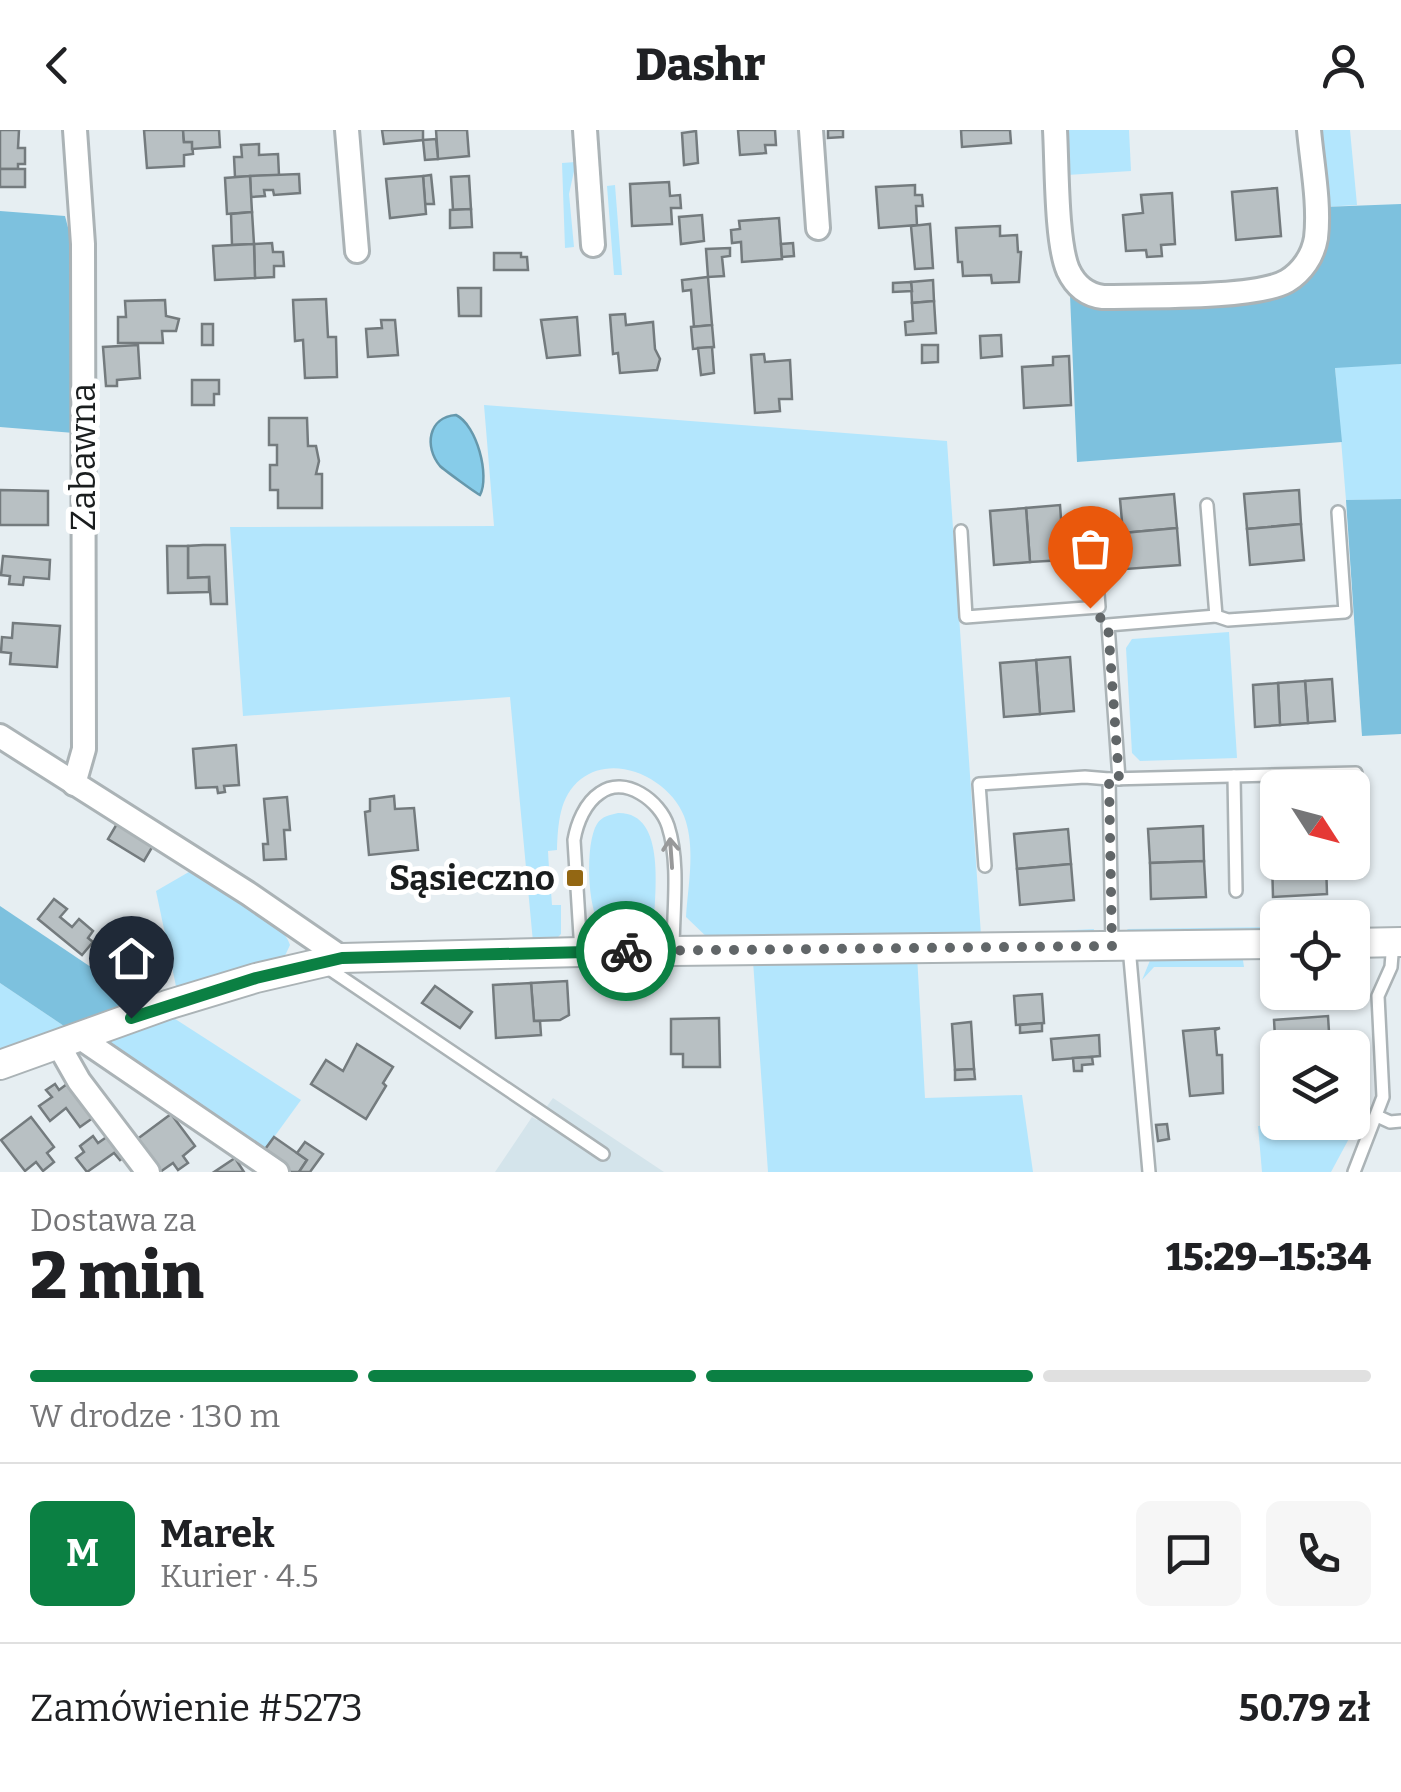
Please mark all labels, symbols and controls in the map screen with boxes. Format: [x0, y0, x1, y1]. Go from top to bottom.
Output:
icon: back [30, 38, 85, 93]
text: Dashr [636, 38, 765, 92]
icon: person [1316, 38, 1371, 93]
street label: Zabawna [62, 383, 104, 531]
pin [1048, 506, 1133, 609]
icon: bag [1063, 521, 1118, 576]
north arrow [1260, 770, 1370, 880]
map controls [1260, 770, 1370, 1140]
one-way arrow [661, 838, 680, 870]
place label: Sąsieczno [389, 857, 555, 899]
marker: Sąsieczno [564, 867, 586, 889]
button: locate [1260, 900, 1370, 1010]
courier [576, 901, 676, 1001]
pin [89, 916, 174, 1019]
icon: bike [599, 924, 654, 979]
icon: home [104, 931, 159, 986]
button: layers [1260, 1030, 1370, 1140]
text: Dostawa za [30, 1201, 196, 1239]
text: 15:29–15:34 [1166, 1234, 1371, 1280]
text: 2 min [30, 1237, 204, 1315]
text: W drodze · 130 m [30, 1397, 280, 1435]
button: chat [1136, 1501, 1241, 1606]
button: phone [1266, 1501, 1371, 1606]
text: Marek [160, 1511, 275, 1557]
text: M [66, 1530, 99, 1576]
text: Kurier · 4.5 [160, 1557, 319, 1595]
text: Zamówienie #5273 [30, 1685, 363, 1731]
text: 50.79 zł [1239, 1685, 1371, 1731]

